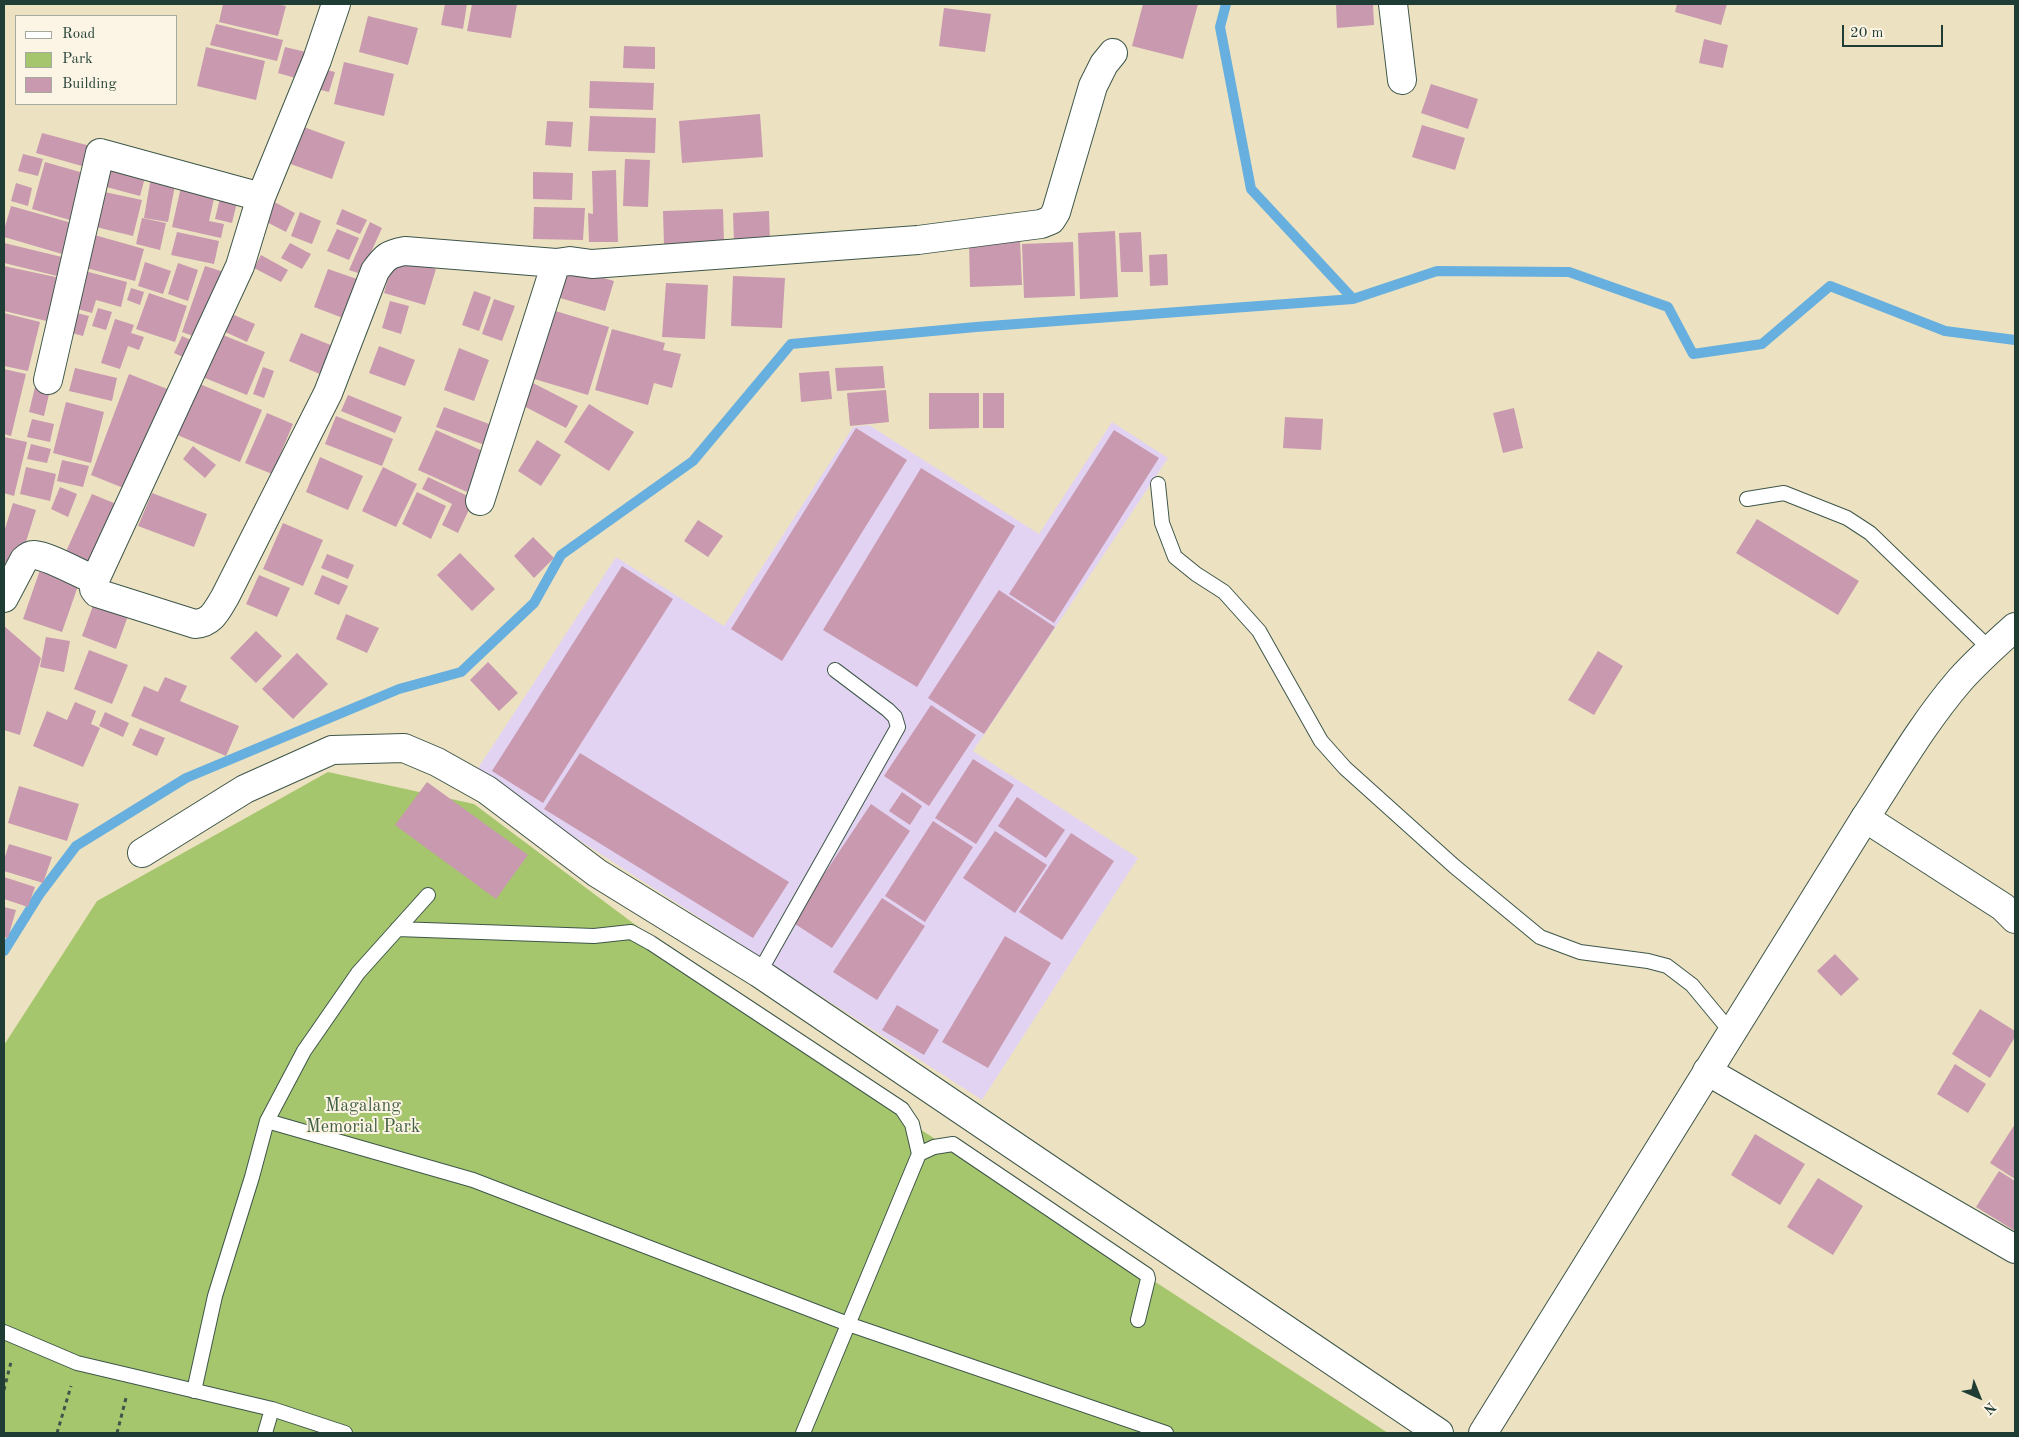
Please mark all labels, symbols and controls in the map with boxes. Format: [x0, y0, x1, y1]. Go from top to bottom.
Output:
legend [15, 15, 178, 105]
scale bar [1844, 15, 1945, 47]
text: 20 m [1850, 26, 1884, 41]
text: Road [62, 27, 95, 42]
text: Park [62, 52, 93, 67]
text: Building [62, 77, 117, 92]
park label: Magalang Memorial Park [306, 1095, 420, 1138]
north arrow [1954, 1372, 2004, 1422]
text: N [1981, 1399, 1998, 1417]

